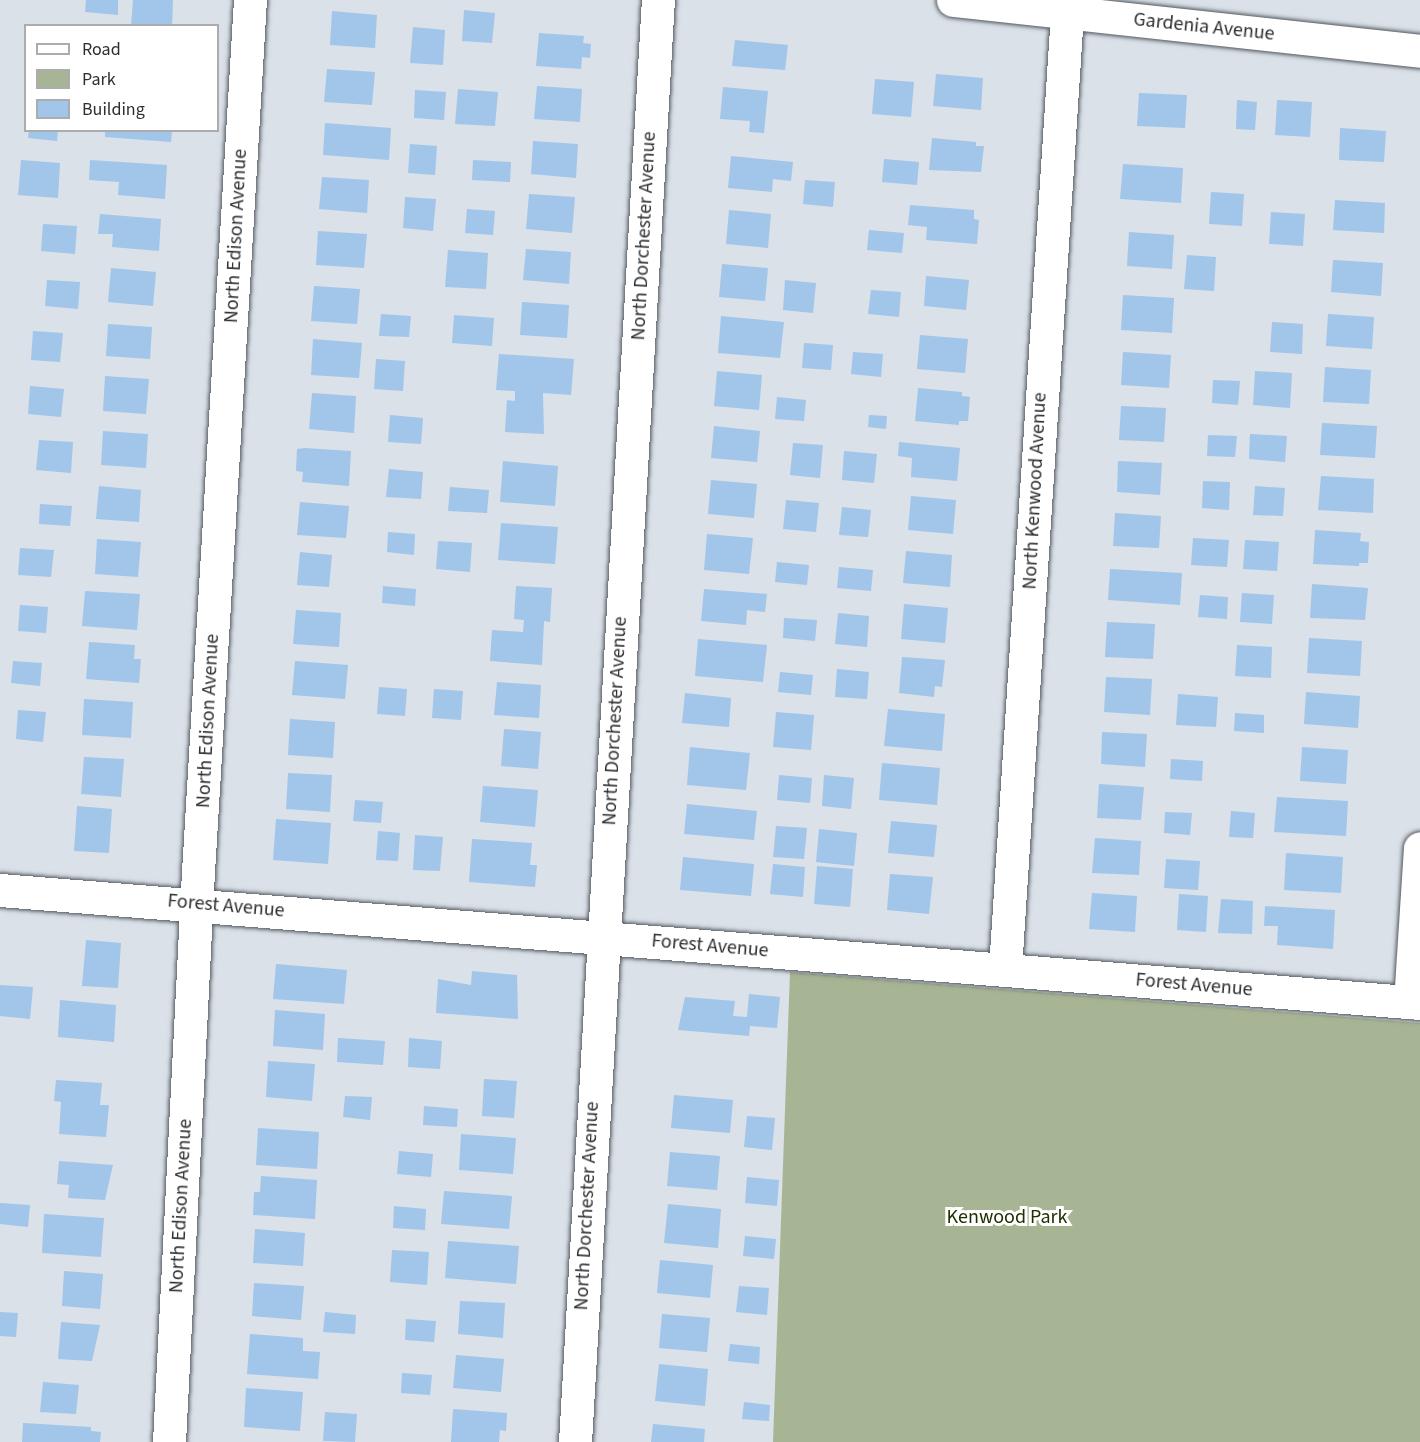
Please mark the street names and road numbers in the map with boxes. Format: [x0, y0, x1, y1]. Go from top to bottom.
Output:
street label: Gardenia Avenue [1132, 8, 1276, 46]
street label: North Dorchester Avenue [627, 131, 661, 341]
street label: North Edison Avenue [219, 148, 253, 324]
street label: North Kenwood Avenue [1018, 392, 1052, 590]
street label: North Dorchester Avenue [598, 616, 632, 826]
street label: North Edison Avenue [191, 633, 225, 809]
street label: Forest Avenue [166, 889, 286, 923]
street label: Forest Avenue [650, 929, 770, 963]
street label: Forest Avenue [1134, 968, 1254, 1002]
street label: North Dorchester Avenue [570, 1101, 604, 1311]
street label: North Edison Avenue [164, 1118, 198, 1294]

